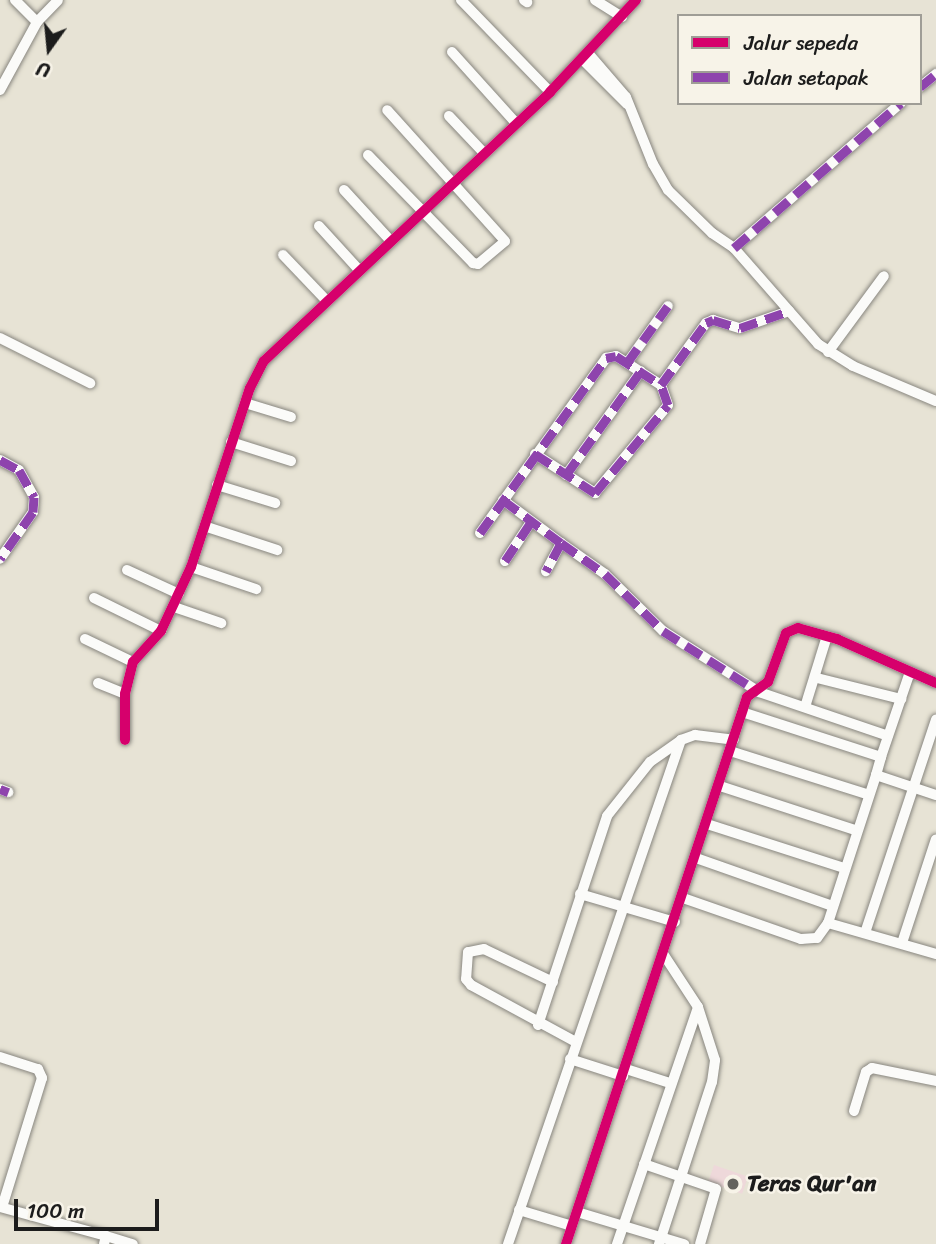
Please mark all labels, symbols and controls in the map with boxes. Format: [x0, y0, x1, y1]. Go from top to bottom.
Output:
north arrow [14, 14, 84, 84]
legend [677, 14, 922, 105]
text: Jalur sepeda [744, 24, 858, 62]
text: U [33, 52, 54, 87]
text: Jalan setapak [744, 59, 869, 97]
place label: Teras Qur'an [747, 1170, 876, 1198]
marker: Teras Qur'an [725, 1176, 741, 1192]
scale bar [18, 1184, 163, 1228]
text: 100 m [27, 1192, 84, 1230]

